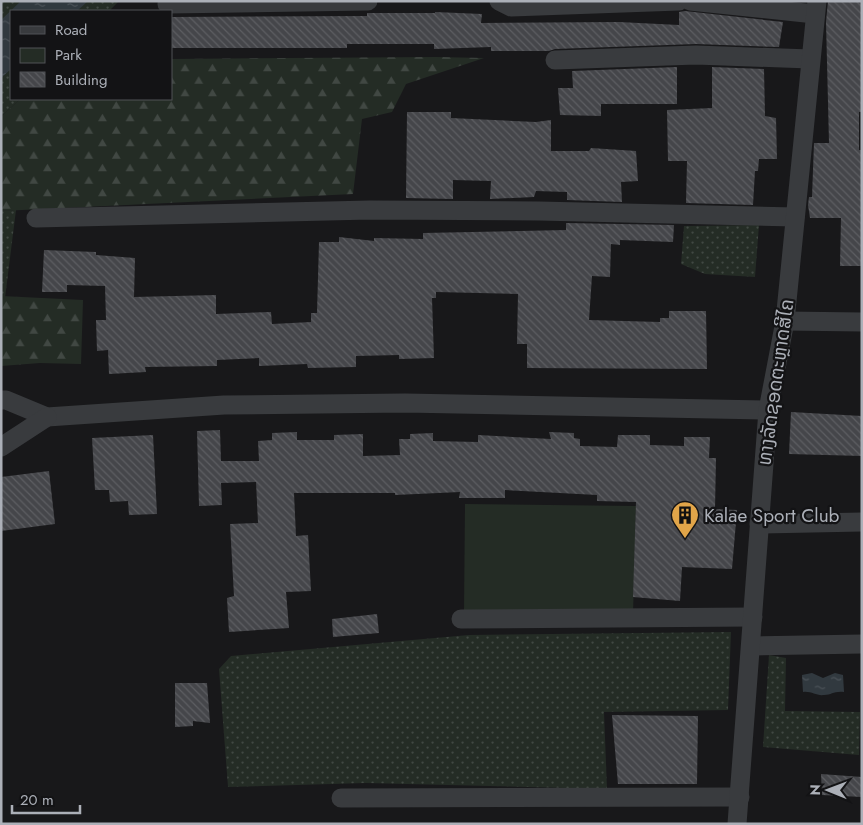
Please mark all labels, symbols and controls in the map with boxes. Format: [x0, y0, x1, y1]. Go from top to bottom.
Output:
legend [10, 10, 172, 100]
text: Road [55, 19, 87, 41]
text: Park [55, 44, 82, 66]
text: Building [55, 69, 107, 91]
street label: ທາງລັດຊອດຕະຫຼາດສີໄຄ [750, 297, 801, 467]
building icon: Kalae Sport Club [670, 500, 700, 539]
place label: Kalae Sport Club [704, 502, 840, 529]
north arrow [803, 765, 853, 815]
scale bar [12, 782, 80, 814]
text: N [805, 784, 825, 796]
text: 20 m [20, 789, 54, 811]

